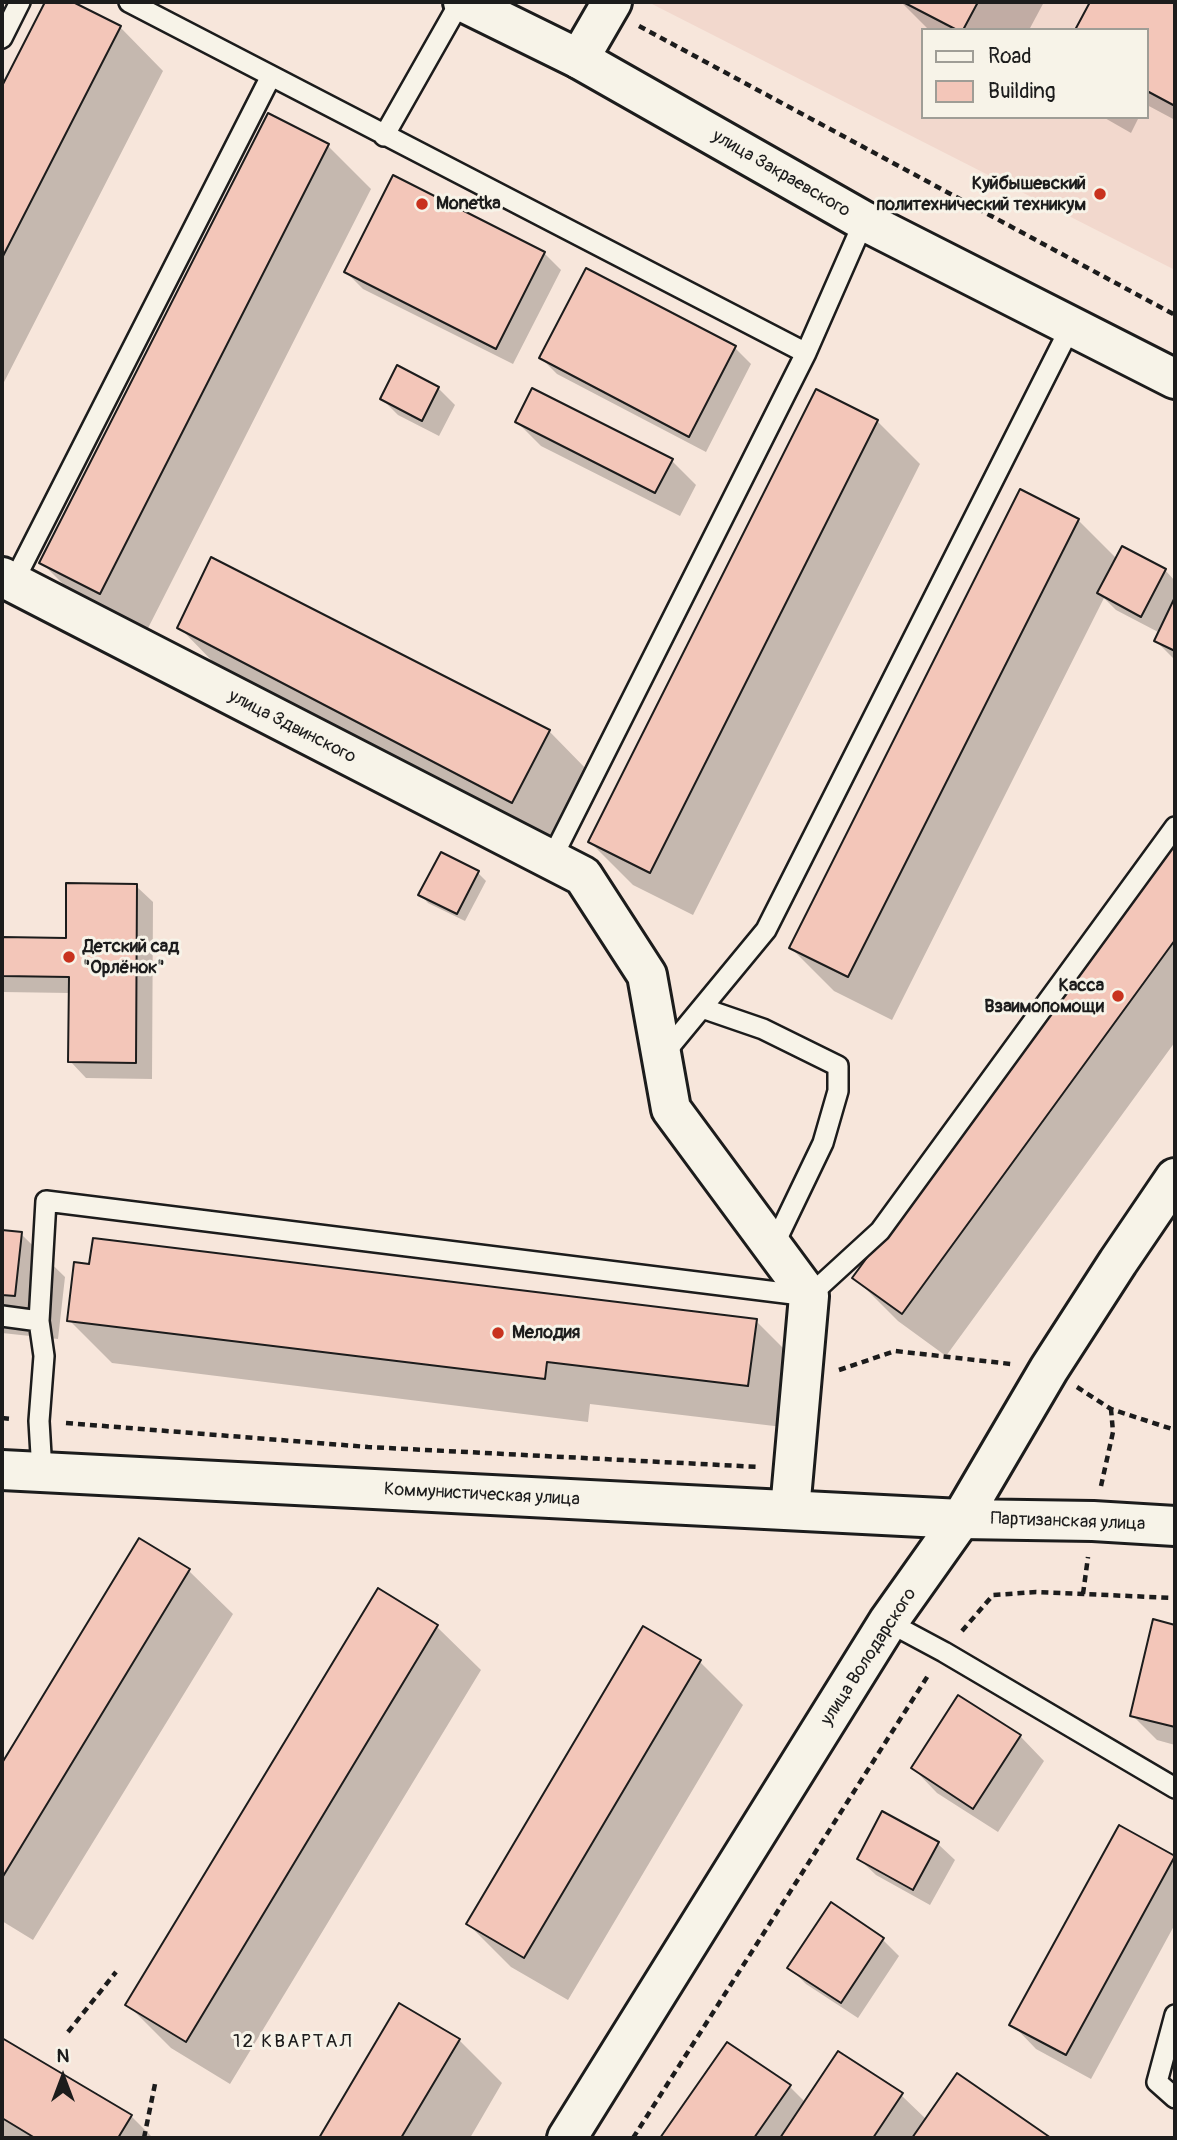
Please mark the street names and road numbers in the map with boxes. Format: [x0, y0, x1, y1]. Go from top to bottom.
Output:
street label: улица Закраевского [708, 126, 854, 222]
street label: улица Здвинского [225, 686, 359, 768]
street label: Коммунистическая улица [383, 1479, 581, 1511]
street label: Партизанская улица [990, 1509, 1146, 1535]
street label: улица Володарского [817, 1584, 921, 1730]

